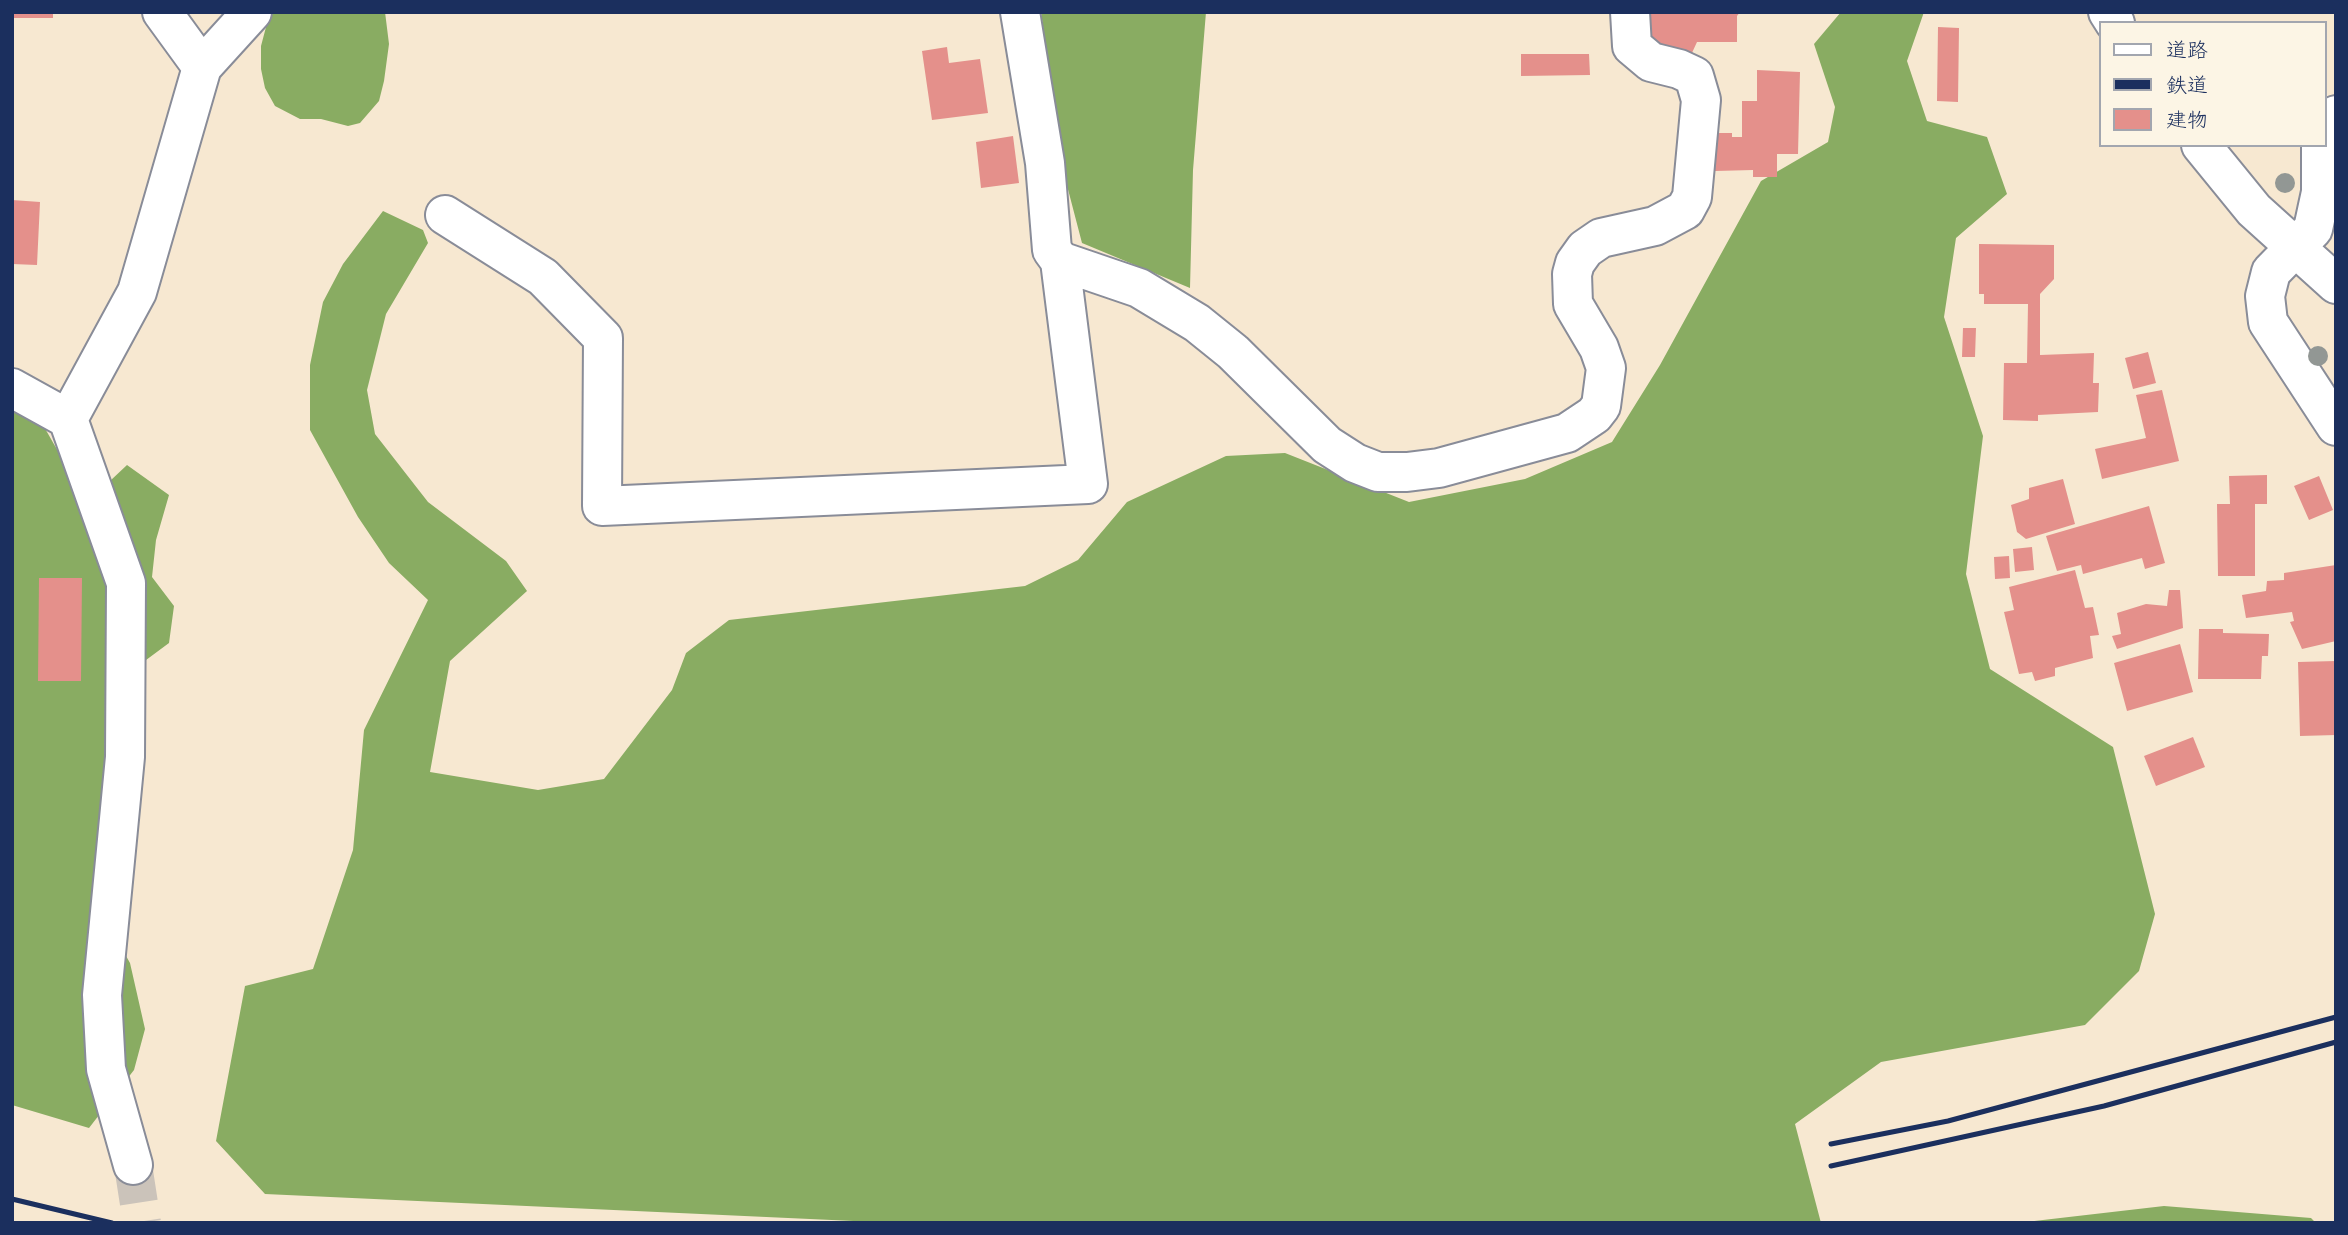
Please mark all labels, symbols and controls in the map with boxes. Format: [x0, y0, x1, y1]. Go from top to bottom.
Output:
legend [2100, 21, 2327, 147]
text: 道路 [2166, 31, 2208, 69]
text: 鉄道 [2166, 66, 2208, 104]
text: 建物 [2166, 101, 2208, 139]

